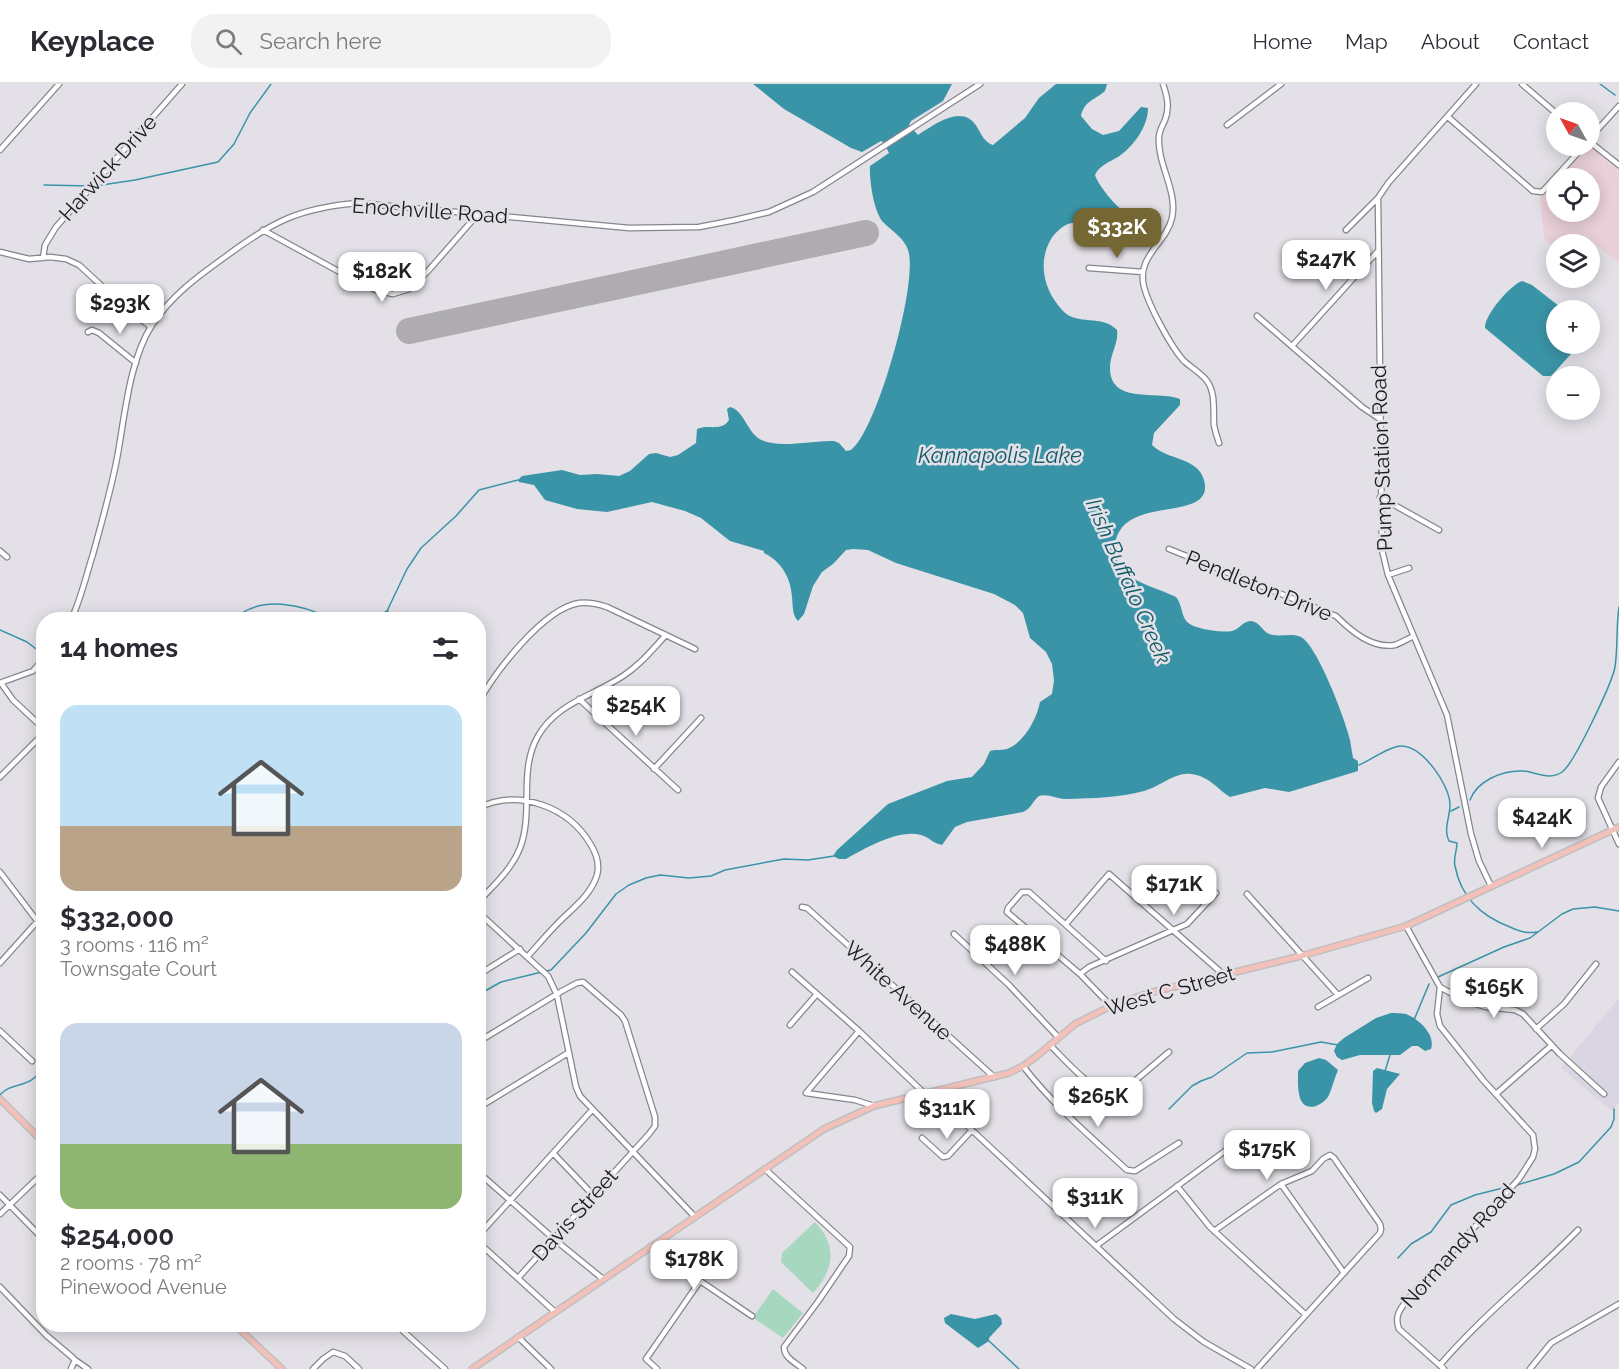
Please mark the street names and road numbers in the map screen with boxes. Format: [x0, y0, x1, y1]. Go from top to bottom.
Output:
street label: Harwick Drive [54, 110, 162, 226]
street label: Enochville Road [351, 193, 509, 228]
street label: Pump Station Road [1366, 365, 1397, 551]
street label: Pendleton Drive [1182, 545, 1336, 626]
street label: White Avenue [839, 936, 957, 1046]
street label: West C Street [1102, 960, 1237, 1021]
street label: Davis Street [527, 1163, 623, 1266]
street label: Normandy Road [1395, 1178, 1520, 1313]

